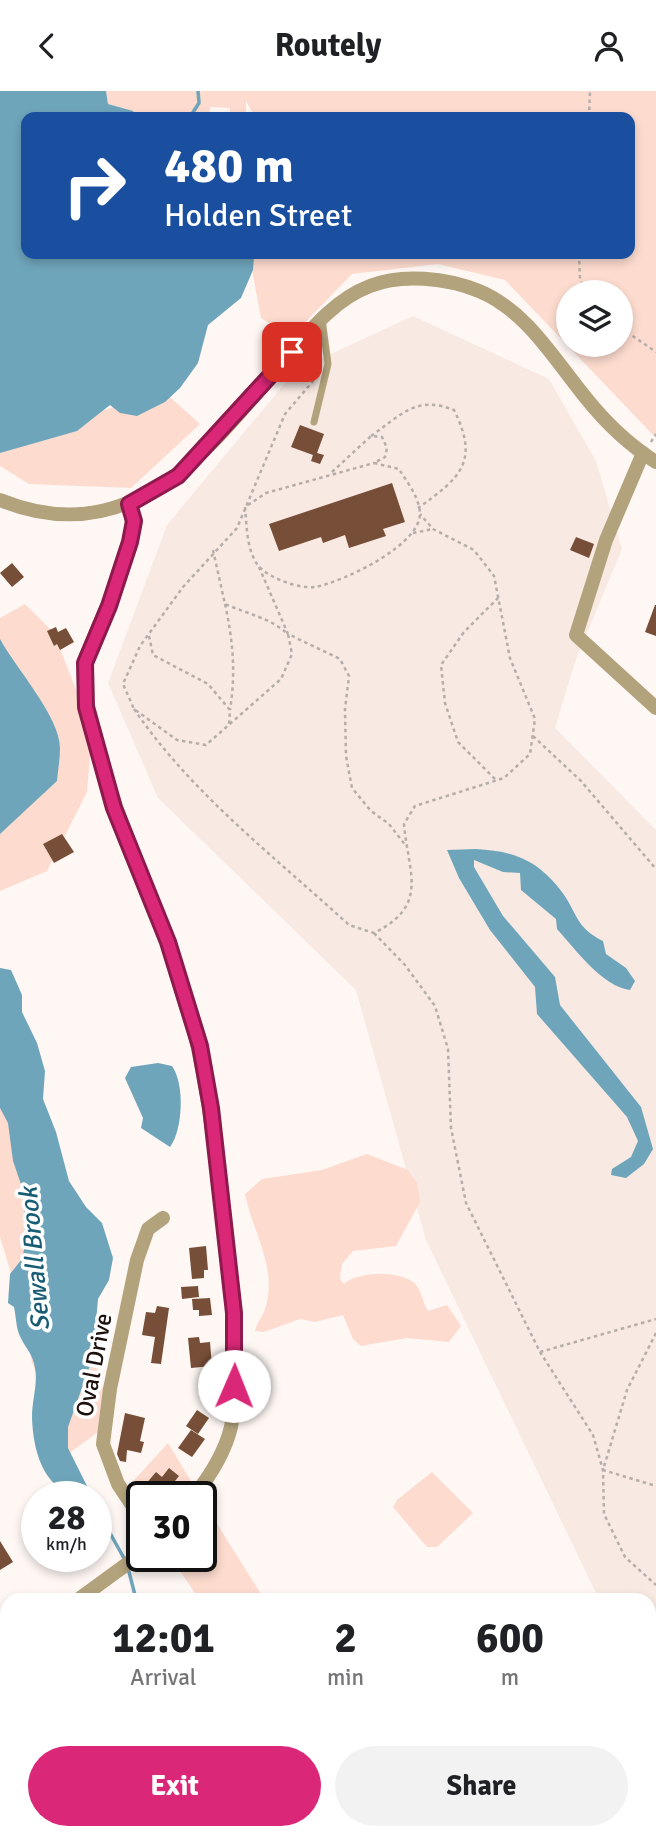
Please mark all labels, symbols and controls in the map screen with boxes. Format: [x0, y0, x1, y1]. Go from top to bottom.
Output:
text: Routely [275, 26, 381, 65]
icon: back [28, 27, 66, 65]
icon: person [590, 27, 628, 65]
text: 480 m [164, 136, 294, 196]
icon: right [49, 140, 140, 231]
text: Holden Street [164, 196, 352, 235]
map controls [556, 280, 633, 357]
button: layers [556, 280, 633, 357]
pin [262, 322, 322, 382]
icon: arrive [273, 333, 311, 371]
water label: Sewall Brook [13, 1184, 57, 1332]
street label: Oval Drive [69, 1311, 119, 1419]
position arrow [197, 1349, 271, 1423]
speed limit sign: 30 [126, 1481, 217, 1572]
text: 28 [48, 1496, 85, 1539]
text: km/h [46, 1533, 87, 1555]
text: 12:01 [112, 1613, 215, 1664]
text: 2 [334, 1613, 357, 1664]
text: 600 [476, 1613, 544, 1664]
text: Arrival [130, 1663, 197, 1692]
text: min [327, 1663, 364, 1692]
text: m [501, 1663, 519, 1692]
button: Exit [28, 1746, 321, 1826]
button: Share [335, 1746, 628, 1826]

